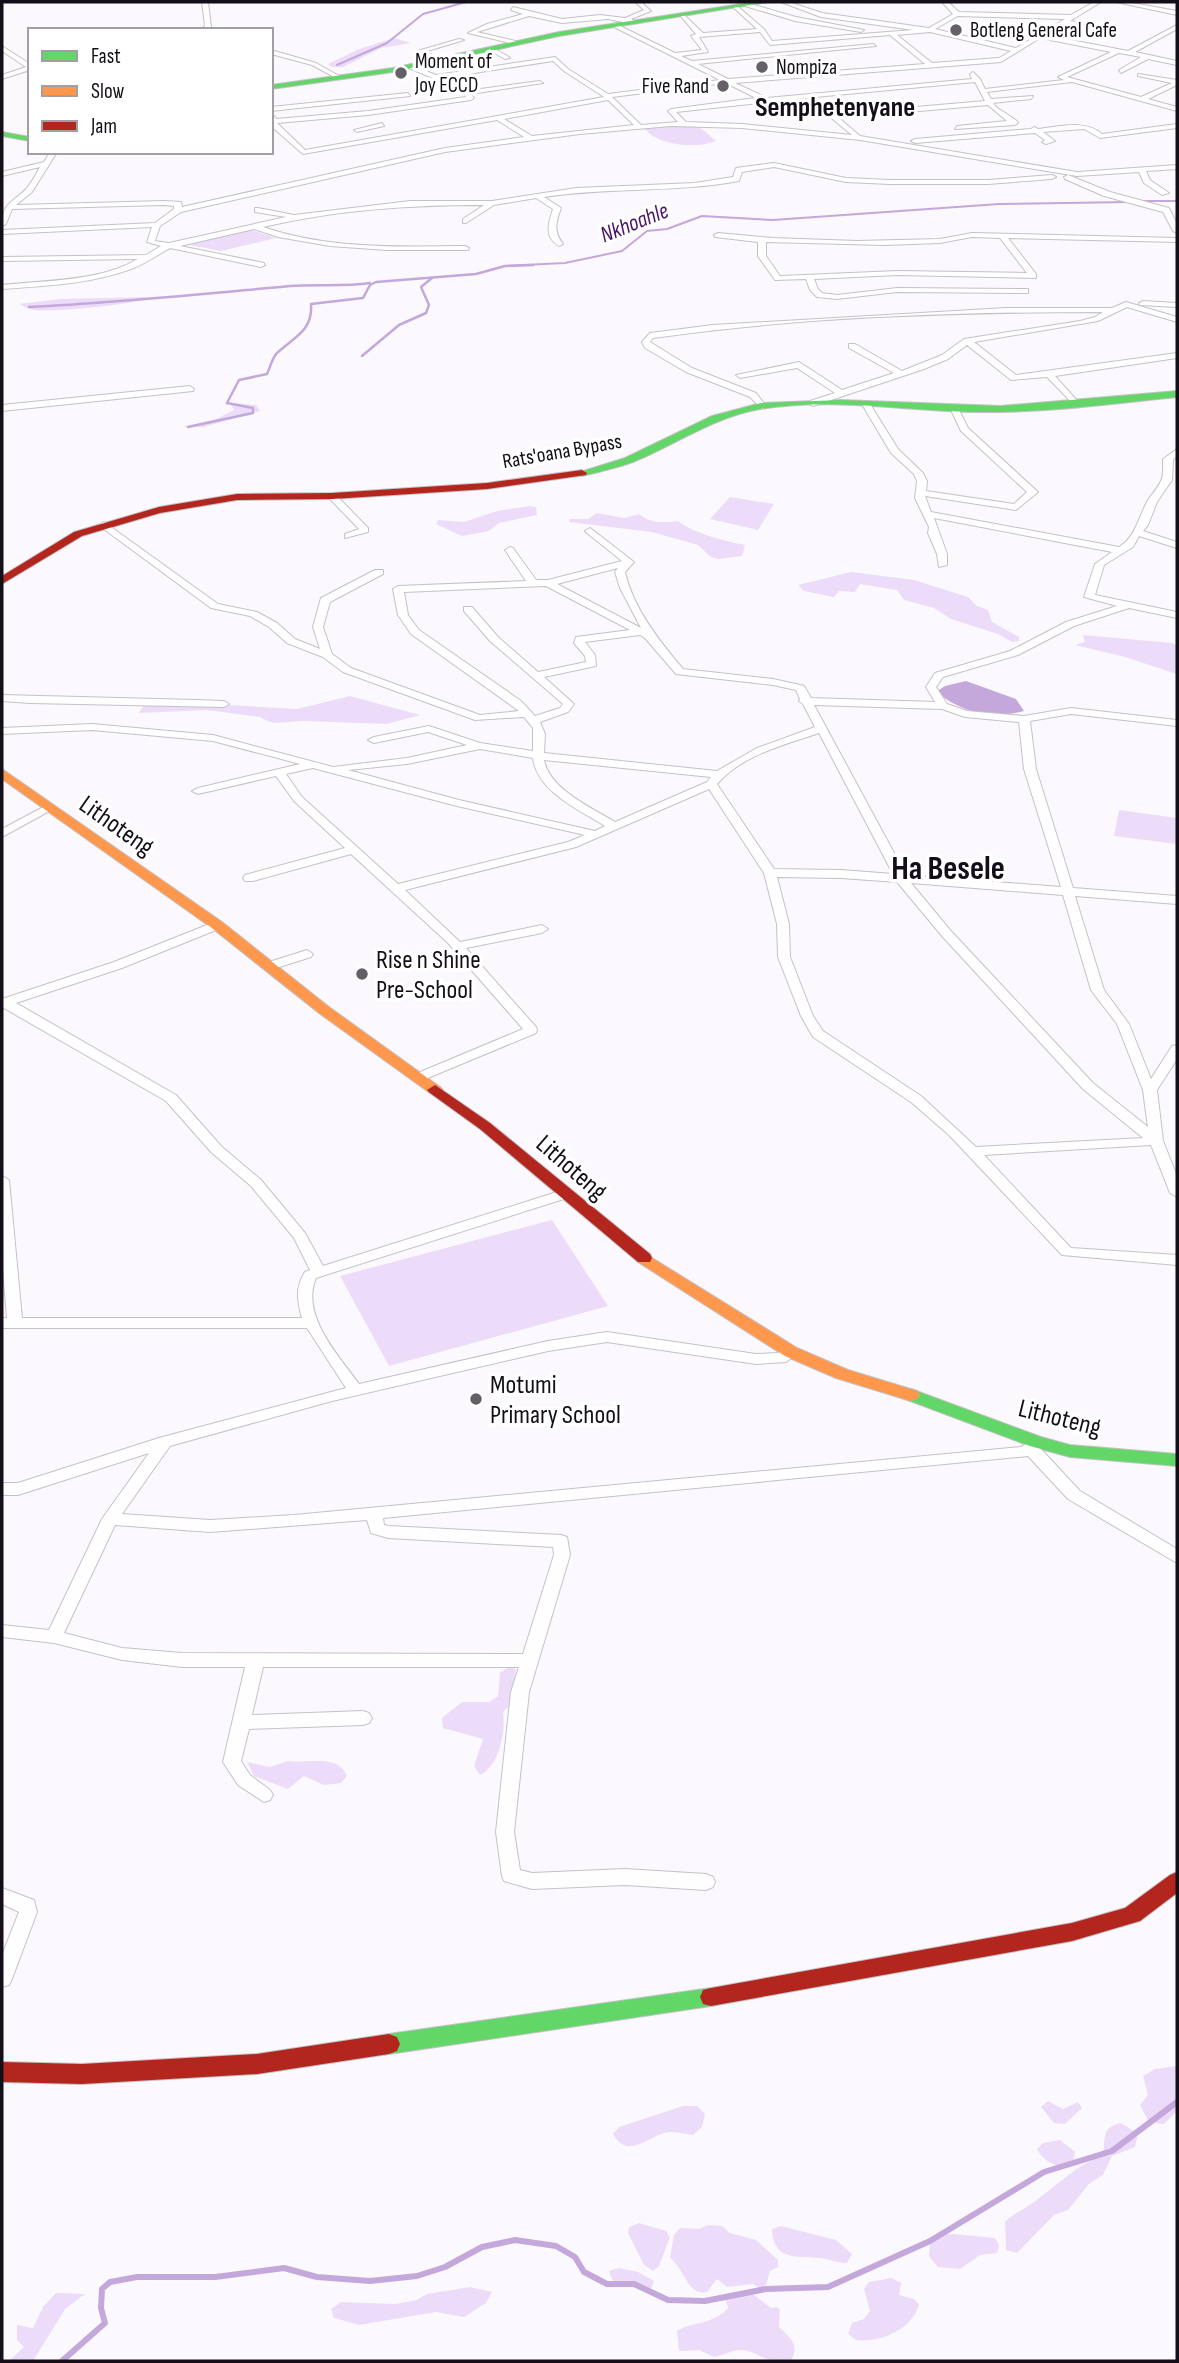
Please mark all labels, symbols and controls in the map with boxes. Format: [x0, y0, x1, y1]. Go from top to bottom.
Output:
place label: Botleng General Cafe [970, 18, 1117, 43]
marker: Botleng General Cafe [948, 22, 964, 38]
legend [28, 28, 273, 154]
text: Fast [91, 44, 121, 69]
place label: Moment of Joy ECCD [414, 49, 493, 98]
place label: Nompiza [776, 55, 837, 80]
marker: Nompiza [754, 59, 770, 75]
marker: Moment of Joy ECCD [393, 65, 409, 81]
place label: Five Rand [642, 74, 709, 99]
marker: Five Rand [715, 78, 731, 94]
text: Slow [91, 79, 125, 104]
district label: Semphetenyane [755, 91, 915, 124]
text: Jam [90, 114, 117, 139]
water label: Nkhoahle [596, 197, 673, 249]
street label: Rats'oana Bypass [500, 429, 624, 474]
street label: Lithoteng [73, 789, 159, 863]
district label: Ha Besele [891, 849, 1005, 889]
place label: Rise n Shine Pre-School [376, 945, 481, 1006]
marker: Rise n Shine Pre-School [354, 966, 370, 982]
street label: Lithoteng [529, 1129, 613, 1207]
place label: Motumi Primary School [490, 1370, 621, 1431]
marker: Motumi Primary School [468, 1391, 484, 1407]
street label: Lithoteng [1015, 1393, 1104, 1444]

